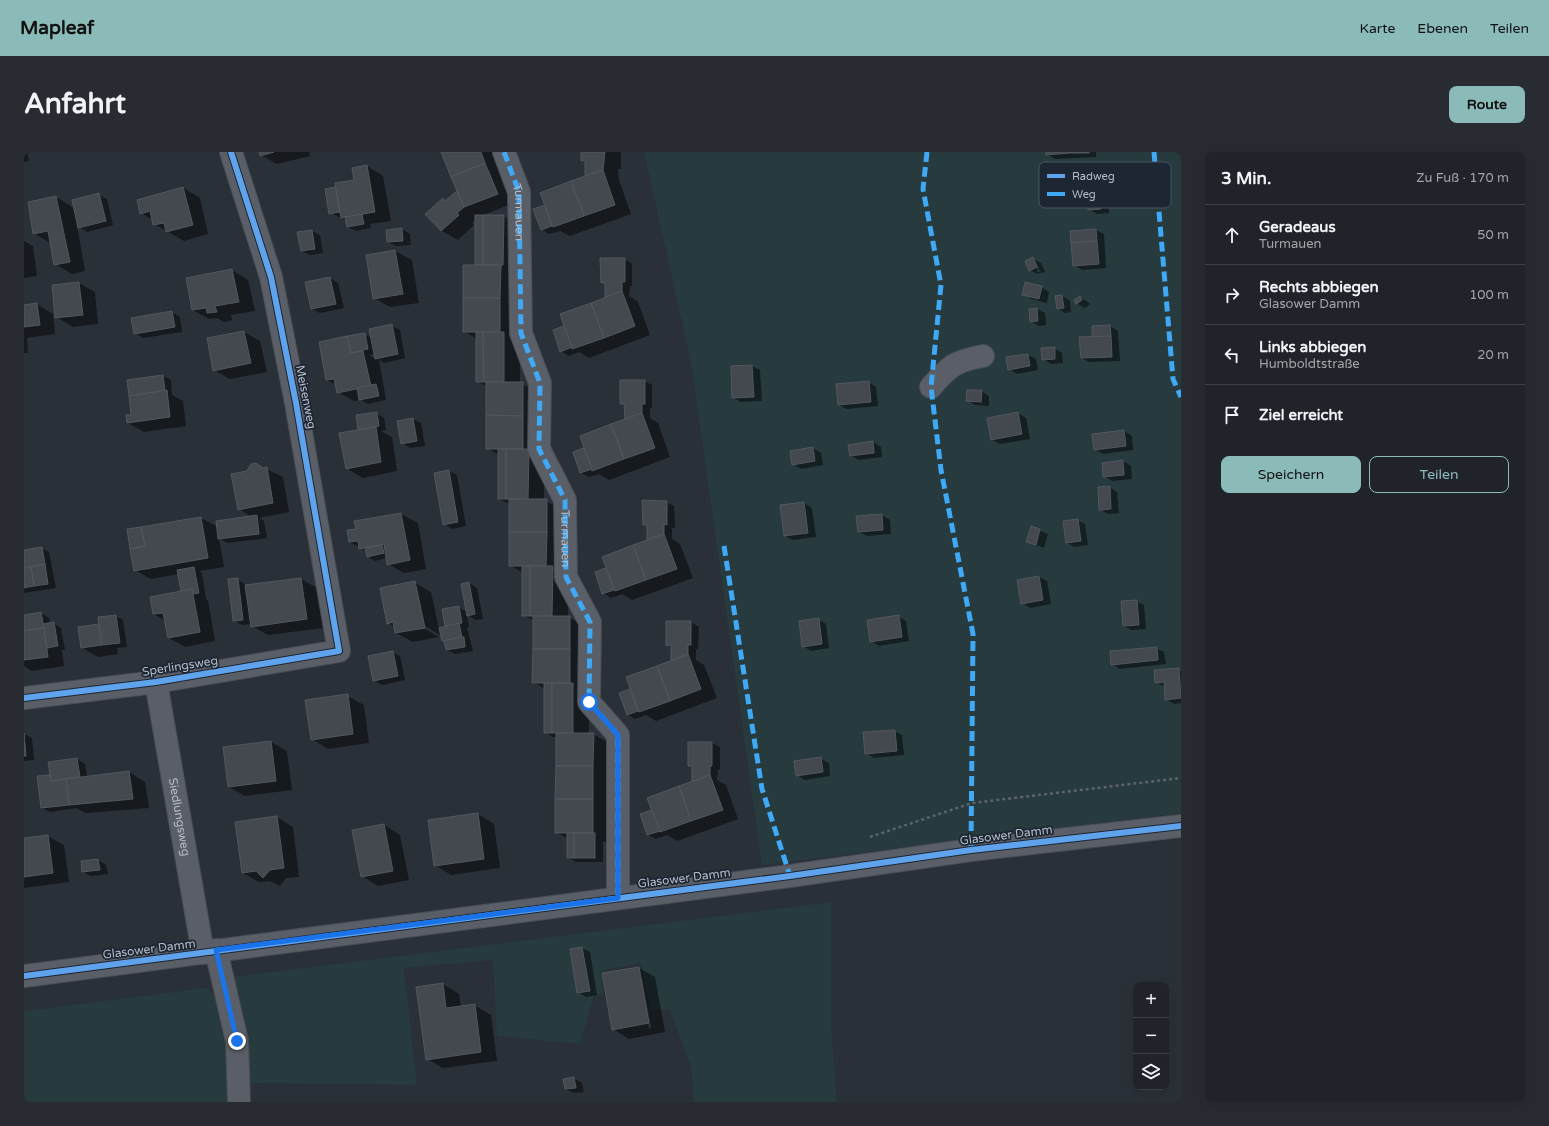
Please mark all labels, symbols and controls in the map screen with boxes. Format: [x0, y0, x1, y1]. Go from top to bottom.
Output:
text: Mapleaf [20, 17, 94, 39]
text: Karte [1360, 20, 1395, 37]
text: Ebenen [1417, 20, 1468, 37]
text: Teilen [1490, 20, 1529, 37]
button: Route [1449, 86, 1525, 123]
text: Anfahrt [24, 87, 126, 121]
legend [1039, 162, 1171, 208]
text: 3 Min. [1221, 168, 1271, 189]
text: Radweg [1072, 170, 1115, 183]
text: Zu Fuß · 170 m [1416, 170, 1509, 186]
street label: Turmauen [509, 182, 527, 241]
text: Weg [1072, 188, 1096, 201]
text: Geradeaus [1259, 218, 1336, 236]
icon: ahead [1221, 224, 1243, 246]
text: 50 m [1477, 227, 1509, 243]
text: Turmauen [1259, 236, 1321, 252]
text: Rechts abbiegen [1259, 278, 1379, 296]
icon: right [1221, 284, 1243, 306]
text: 100 m [1469, 287, 1509, 303]
text: Glasower Damm [1259, 296, 1360, 312]
text: Links abbiegen [1259, 338, 1366, 356]
icon: left [1221, 344, 1243, 366]
text: 20 m [1477, 347, 1509, 363]
text: Humboldtstraße [1259, 356, 1360, 372]
street label: Meisenweg [293, 364, 319, 430]
icon: arrive [1221, 404, 1243, 426]
text: Ziel erreicht [1259, 406, 1343, 424]
button: Speichern [1221, 456, 1361, 493]
button: Teilen [1369, 456, 1509, 493]
street label: Turmauen [558, 510, 573, 567]
street label: Sperlingsweg [141, 653, 219, 679]
route start [580, 693, 598, 711]
street label: Siedlungsweg [166, 777, 193, 857]
street label: Glasower Damm [959, 822, 1053, 848]
street label: Glasower Damm [637, 865, 731, 891]
street label: Glasower Damm [102, 936, 196, 962]
map controls [1133, 982, 1169, 1090]
button: + [1133, 982, 1169, 1018]
button: − [1133, 1018, 1169, 1054]
route end [228, 1032, 246, 1050]
button: layers [1133, 1054, 1169, 1090]

